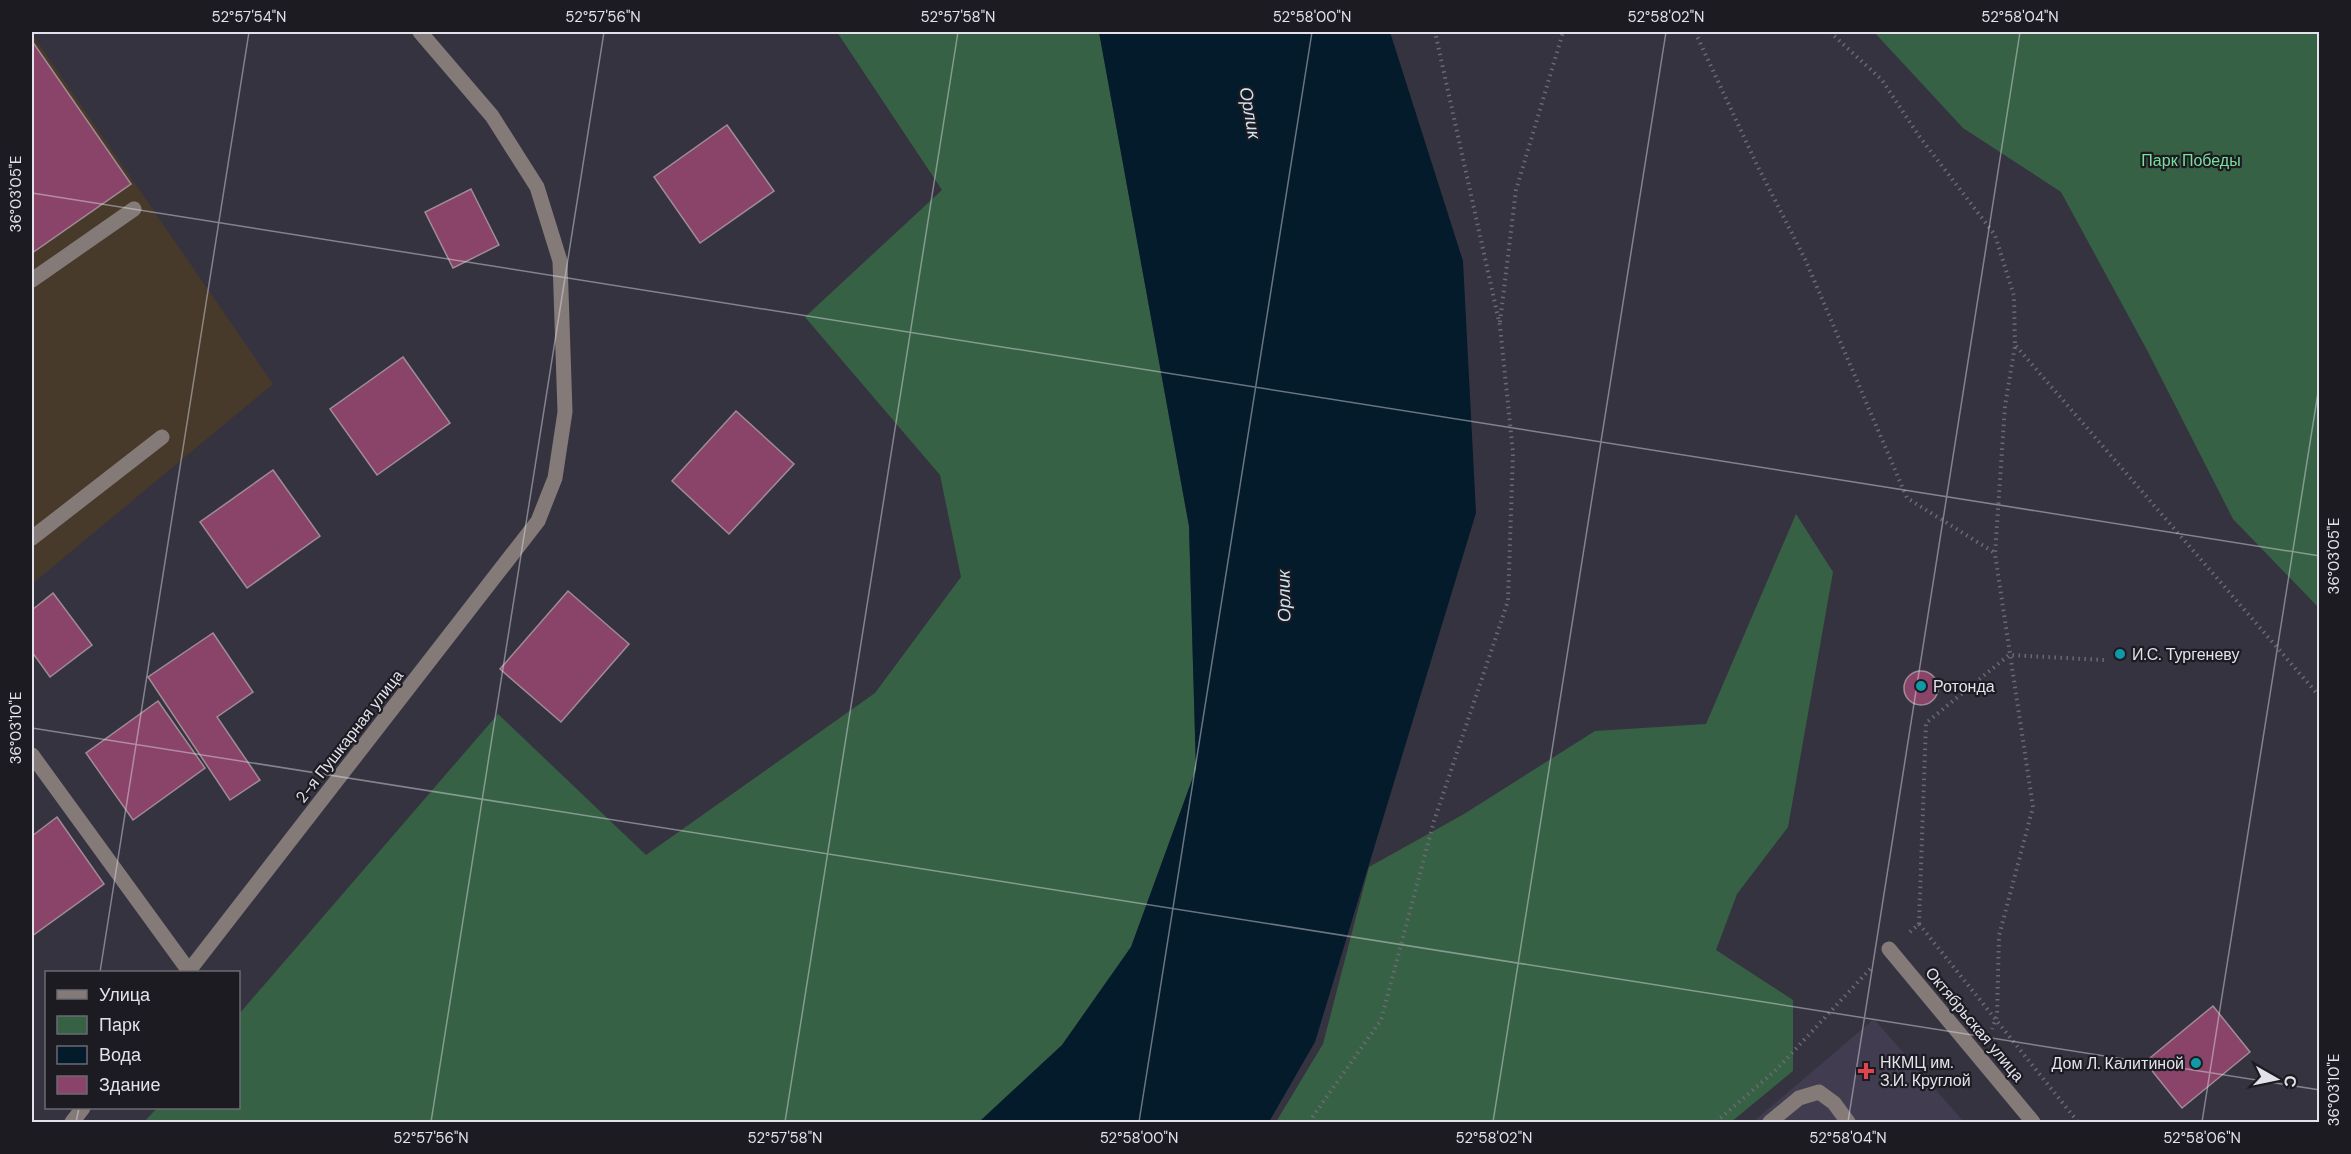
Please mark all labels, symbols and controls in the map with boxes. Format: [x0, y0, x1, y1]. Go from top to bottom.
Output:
text: 52°57'54"N [212, 7, 286, 27]
text: 52°57'56"N [565, 7, 641, 27]
text: 52°57'58"N [921, 7, 995, 27]
text: 52°58'00"N [1273, 7, 1351, 27]
text: 52°58'02"N [1628, 7, 1704, 27]
text: 52°58'04"N [1981, 7, 2059, 27]
water label: Орлик [1234, 85, 1267, 142]
park label: Парк Победы [2141, 150, 2241, 171]
text: 36°03'05"E [6, 156, 26, 232]
text: 36°03'05"E [2324, 518, 2344, 594]
water label: Орлик [1272, 568, 1296, 622]
place label: И.С. Тургеневу [2132, 644, 2240, 665]
marker: И.С. Тургеневу [2113, 647, 2127, 661]
street label: 2-я Пушкарная улица [291, 666, 408, 807]
place label: Ротонда [1933, 676, 1995, 697]
marker: Ротонда [1914, 679, 1928, 693]
text: 36°03'10"E [6, 692, 26, 764]
street label: Октябрьская улица [1921, 963, 2029, 1086]
legend [45, 971, 240, 1109]
text: Улица [99, 983, 151, 1007]
text: Парк [99, 1013, 140, 1037]
text: Вода [99, 1043, 142, 1067]
north arrow [2246, 1049, 2306, 1109]
place label: НКМЦ им. З.И. Круглой [1880, 1052, 1971, 1091]
place label: Дом Л. Калитиной [2051, 1053, 2184, 1074]
text: 36°03'10"E [2324, 1054, 2344, 1126]
marker: Дом Л. Калитиной [2189, 1056, 2203, 1070]
marker: НКМЦ им. З.И. Круглой [1857, 1062, 1875, 1080]
text: Здание [99, 1073, 160, 1097]
text: С [2279, 1074, 2302, 1089]
text: 52°57'56"N [393, 1128, 469, 1148]
text: 52°57'58"N [748, 1128, 822, 1148]
text: 52°58'00"N [1100, 1128, 1178, 1148]
text: 52°58'02"N [1456, 1128, 1532, 1148]
text: 52°58'04"N [1809, 1128, 1887, 1148]
text: 52°58'06"N [2163, 1128, 2241, 1148]

